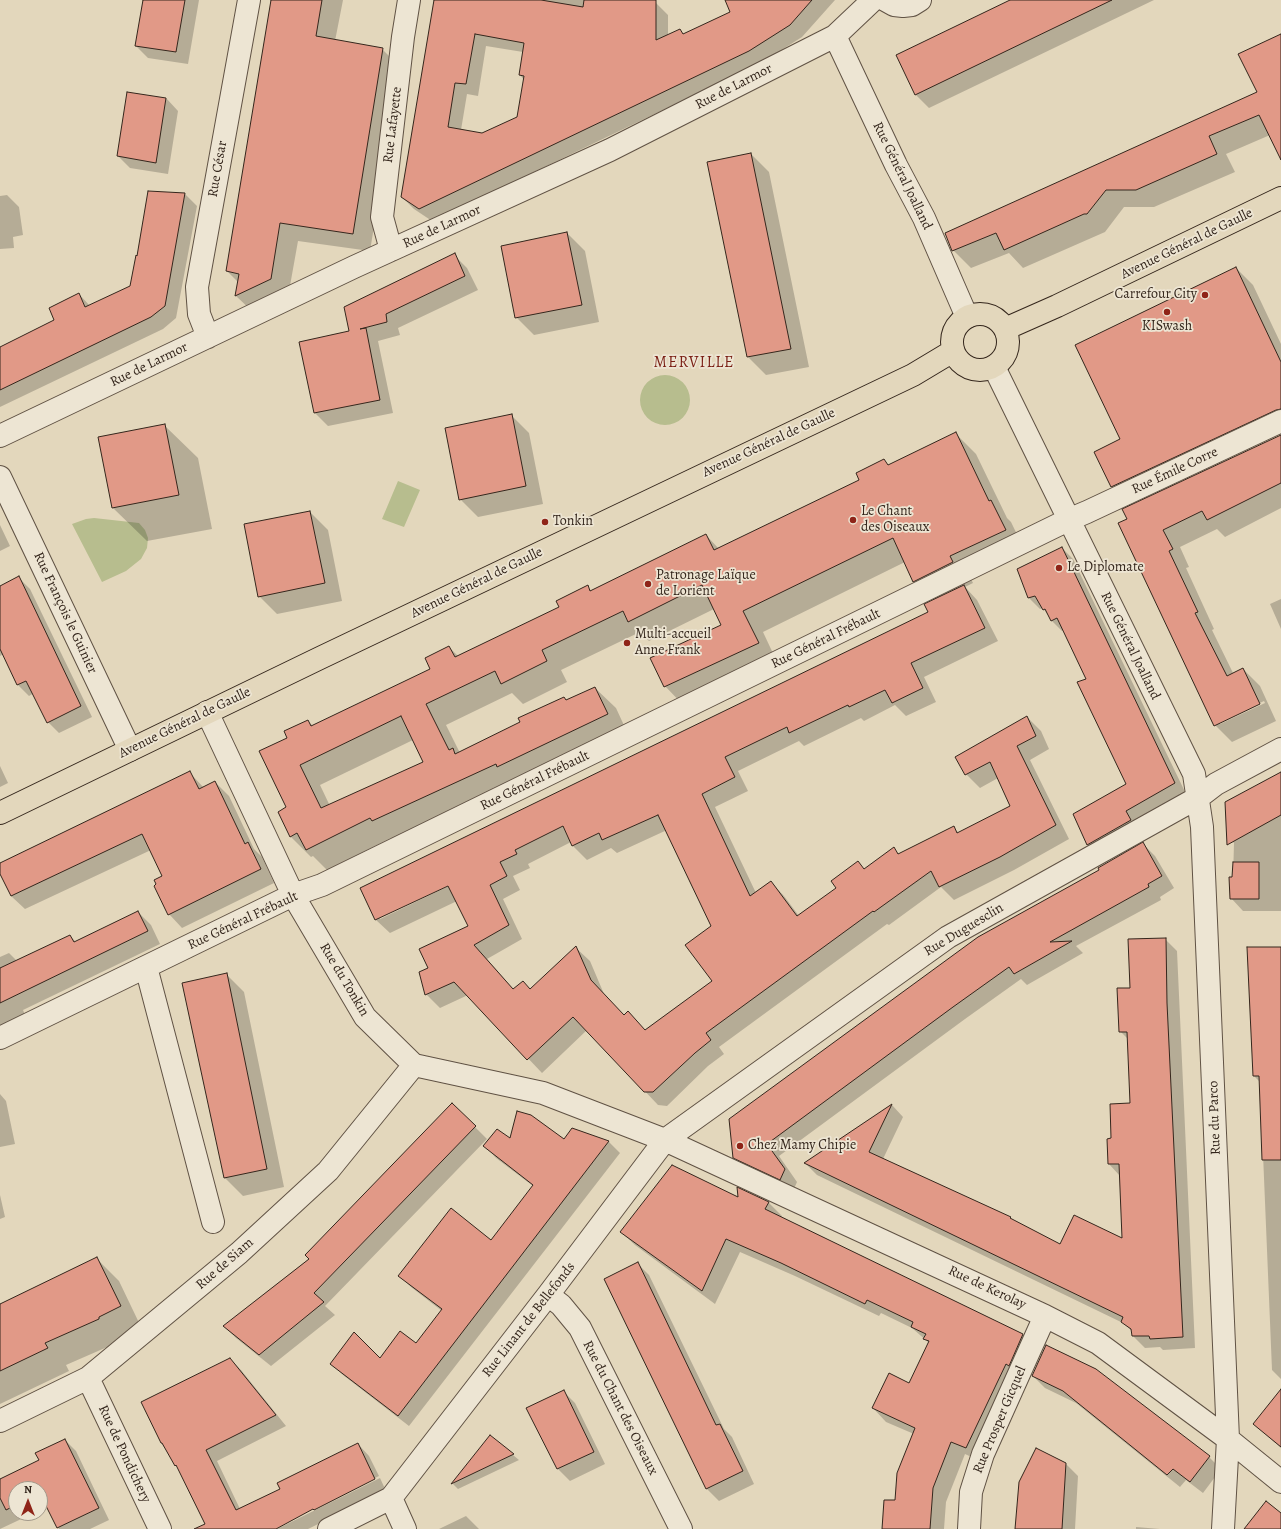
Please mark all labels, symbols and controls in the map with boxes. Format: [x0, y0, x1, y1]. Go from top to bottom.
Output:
street label: Rue de Larmor [693, 60, 775, 114]
street label: Rue Lafayette [380, 86, 406, 164]
street label: Rue Général Joalland [869, 119, 935, 233]
street label: Rue César [205, 139, 231, 199]
street label: Rue de Larmor [400, 202, 484, 252]
street label: Avenue Général de Gaulle [1118, 205, 1256, 283]
place label: Carrefour City [1115, 287, 1197, 303]
marker: Carrefour City [1200, 290, 1210, 300]
marker: KISwash [1162, 307, 1172, 317]
place label: KISwash [1142, 319, 1192, 335]
street label: Rue de Larmor [107, 339, 191, 391]
district label: MERVILLE [654, 353, 734, 373]
street label: Avenue Général de Gaulle [700, 405, 838, 481]
street label: Rue Émile Corre [1129, 444, 1221, 498]
place label: Le Chant des Oiseaux [861, 504, 929, 536]
place label: Tonkin [553, 514, 593, 530]
marker: Le Chant des Oiseaux [848, 515, 858, 525]
marker: Tonkin [540, 517, 550, 527]
street label: Avenue Général de Gaulle [408, 544, 546, 622]
street label: Rue François le Guinier [29, 549, 101, 677]
place label: Le Diplomate [1067, 560, 1144, 576]
marker: Le Diplomate [1054, 563, 1064, 573]
place label: Patronage Laïque de Lorient [656, 568, 756, 600]
marker: Patronage Laïque de Lorient [643, 579, 653, 589]
street label: Rue Général Joalland [1097, 589, 1163, 703]
street label: Rue Général Frébault [769, 605, 883, 673]
place label: Multi-accueil Anne Frank [635, 627, 711, 660]
marker: Multi-accueil Anne Frank [622, 638, 632, 648]
street label: Avenue Général de Gaulle [116, 684, 254, 762]
street label: Rue Général Frébault [478, 747, 592, 815]
street label: Rue Général Frébault [185, 888, 301, 954]
street label: Rue Duguesclin [921, 900, 1007, 960]
street label: Rue du Tonkin [316, 940, 372, 1020]
street label: Rue du Parco [1205, 1080, 1225, 1156]
place label: Chez Mamy Chipie [748, 1138, 856, 1154]
marker: Chez Mamy Chipie [735, 1141, 745, 1151]
street label: Rue de Siam [193, 1234, 257, 1294]
street label: Rue Linant de Bellefonds [479, 1259, 579, 1381]
street label: Rue de Kerolay [945, 1263, 1029, 1313]
street label: Rue du Chant des Oiseaux [579, 1338, 661, 1478]
street label: Rue Prosper Gicquel [970, 1364, 1030, 1476]
street label: Rue de Pondichery [94, 1402, 154, 1506]
north arrow [8, 1481, 48, 1521]
text: N [24, 1482, 32, 1497]

